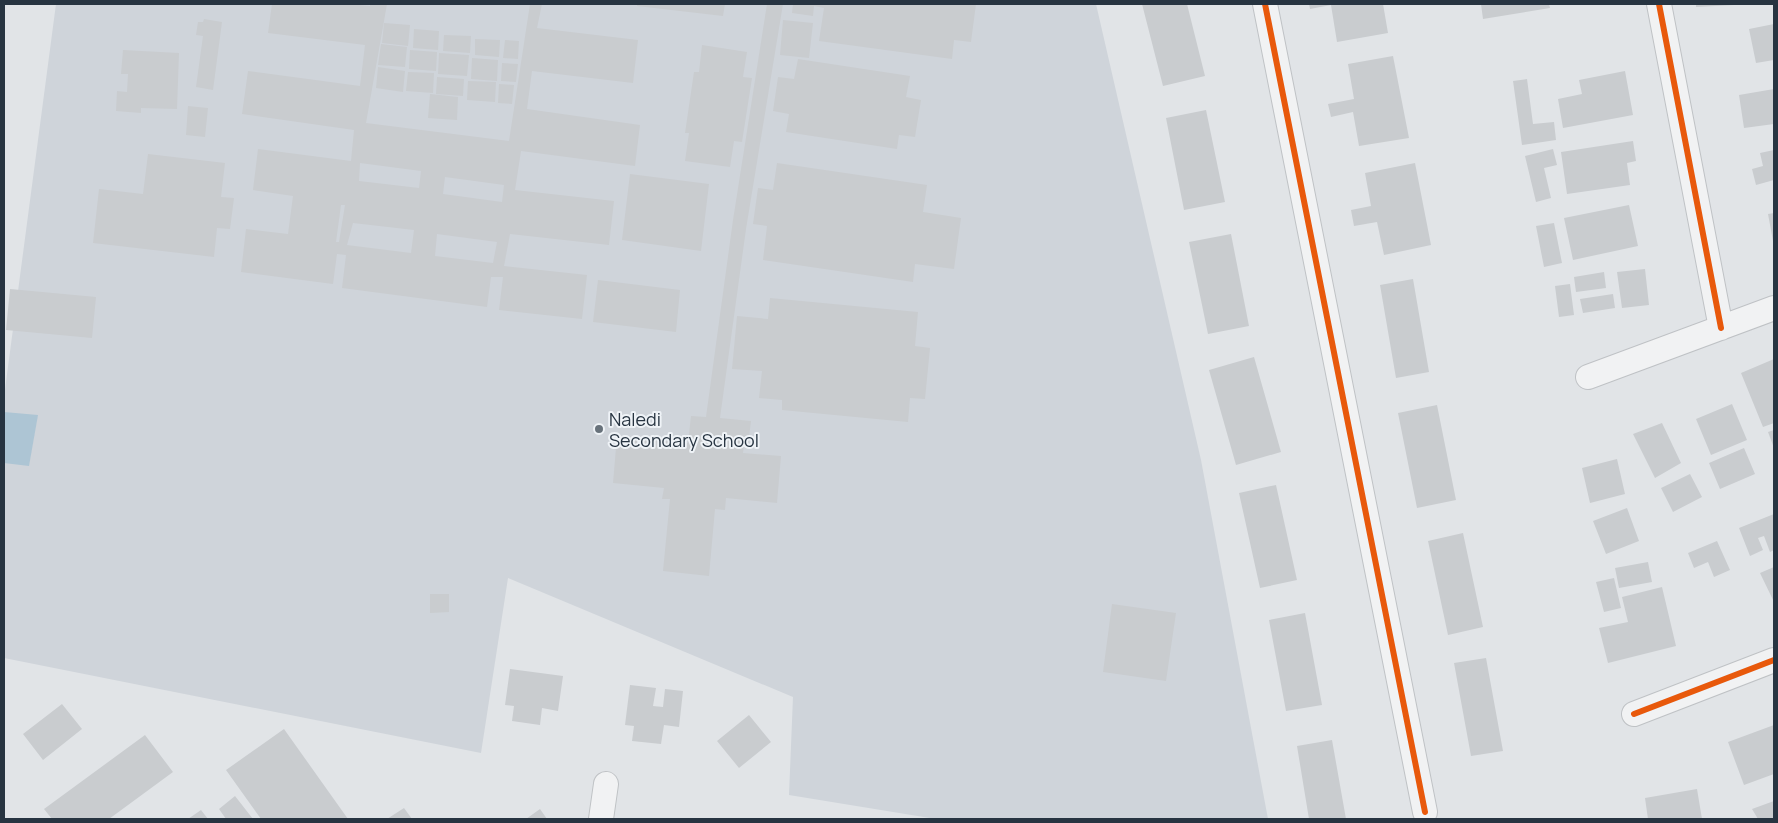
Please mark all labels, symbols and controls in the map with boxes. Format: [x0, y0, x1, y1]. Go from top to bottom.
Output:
place label: Naledi Secondary School [609, 407, 759, 452]
marker: Naledi Secondary School [593, 423, 605, 435]

